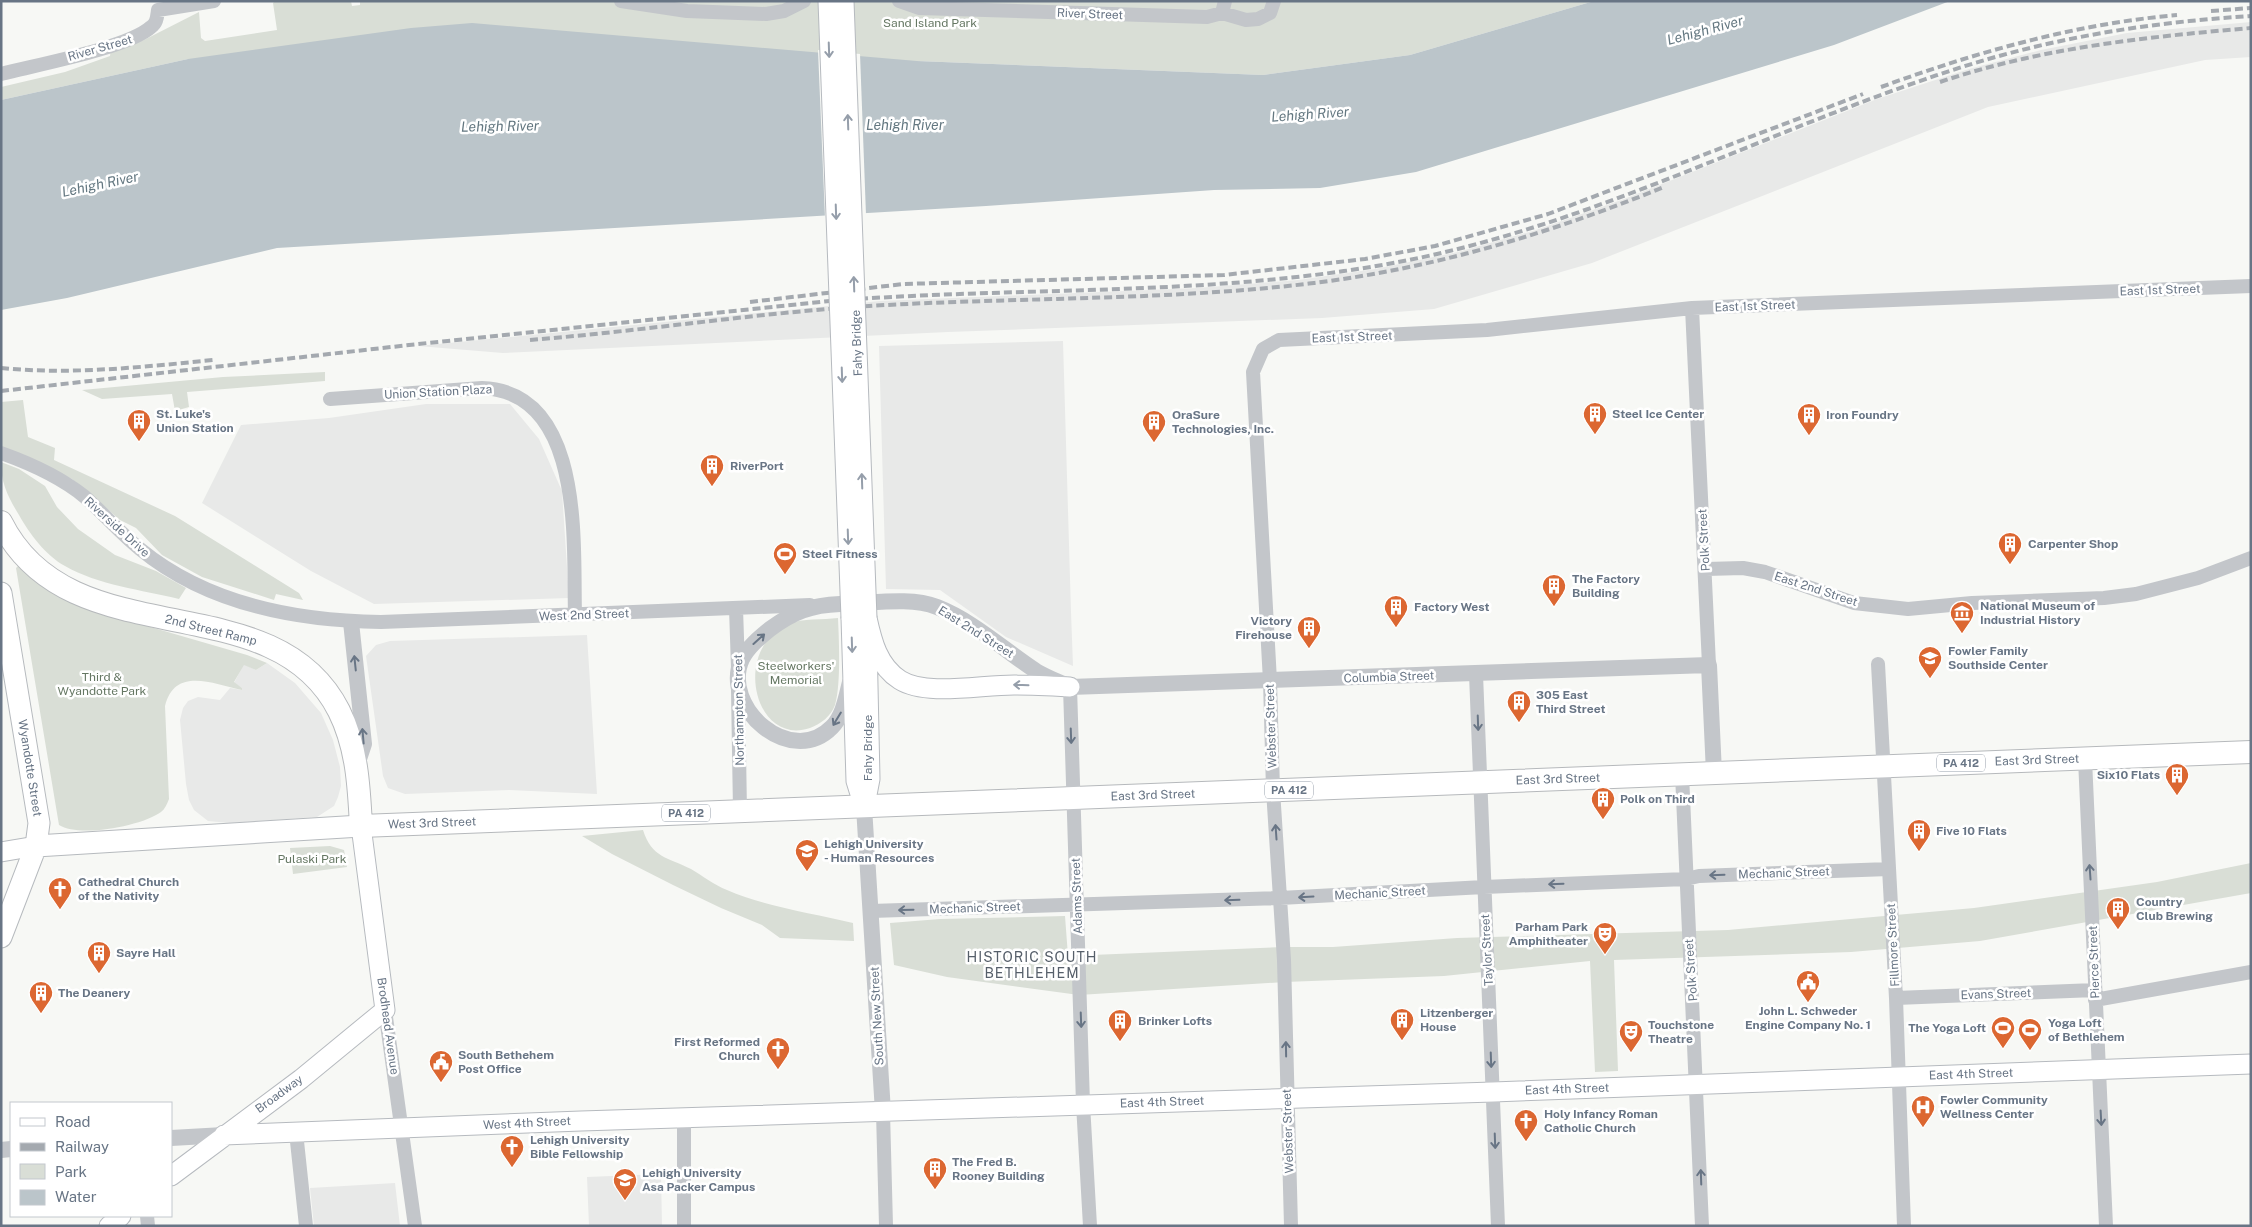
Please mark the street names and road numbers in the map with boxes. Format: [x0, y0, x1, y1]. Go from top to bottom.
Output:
street label: River Street [1057, 6, 1124, 22]
street label: River Street [66, 32, 134, 64]
street label: East 1st Street [2119, 282, 2201, 298]
street label: East 1st Street [1714, 298, 1796, 314]
street label: Fahy Bridge [849, 309, 865, 377]
street label: East 1st Street [1311, 329, 1393, 345]
street label: Union Station Plaza [384, 382, 492, 402]
street label: Riverside Drive [81, 494, 153, 560]
street label: Polk Street [1695, 508, 1713, 572]
street label: East 2nd Street [1773, 569, 1860, 609]
street label: East 2nd Street [936, 603, 1017, 661]
street label: West 2nd Street [539, 606, 630, 624]
street label: 2nd Street Ramp [164, 612, 258, 648]
street label: Northampton Street [731, 654, 747, 766]
street label: Columbia Street [1343, 668, 1435, 686]
street label: Webster Street [1263, 683, 1279, 769]
street label: Fahy Bridge [861, 715, 875, 781]
street label: Wyandotte Street [15, 718, 45, 818]
street label: East 3rd Street [1994, 752, 2080, 768]
road number: PA 412 [1937, 754, 1985, 771]
street label: East 3rd Street [1515, 771, 1601, 787]
road number: PA 412 [1265, 782, 1313, 798]
street label: East 3rd Street [1110, 787, 1196, 803]
road number: PA 412 [662, 804, 710, 821]
street label: West 3rd Street [388, 814, 477, 832]
street label: Adams Street [1069, 857, 1085, 934]
street label: Mechanic Street [1738, 864, 1830, 882]
street label: Mechanic Street [1334, 884, 1426, 902]
street label: Mechanic Street [929, 899, 1021, 917]
street label: Fillmore Street [1884, 903, 1902, 987]
street label: Taylor Street [1478, 913, 1496, 986]
street label: Pierce Street [2086, 925, 2102, 999]
street label: Polk Street [1682, 938, 1700, 1002]
street label: South New Street [867, 966, 887, 1066]
street label: Brodhead Avenue [374, 976, 402, 1076]
street label: Evans Street [1960, 986, 2032, 1002]
street label: East 4th Street [1929, 1066, 2014, 1082]
street label: Broadway [253, 1072, 306, 1116]
street label: East 4th Street [1525, 1081, 1610, 1097]
street label: Webster Street [1280, 1088, 1296, 1174]
street label: East 4th Street [1120, 1094, 1205, 1110]
street label: West 4th Street [483, 1114, 572, 1132]

